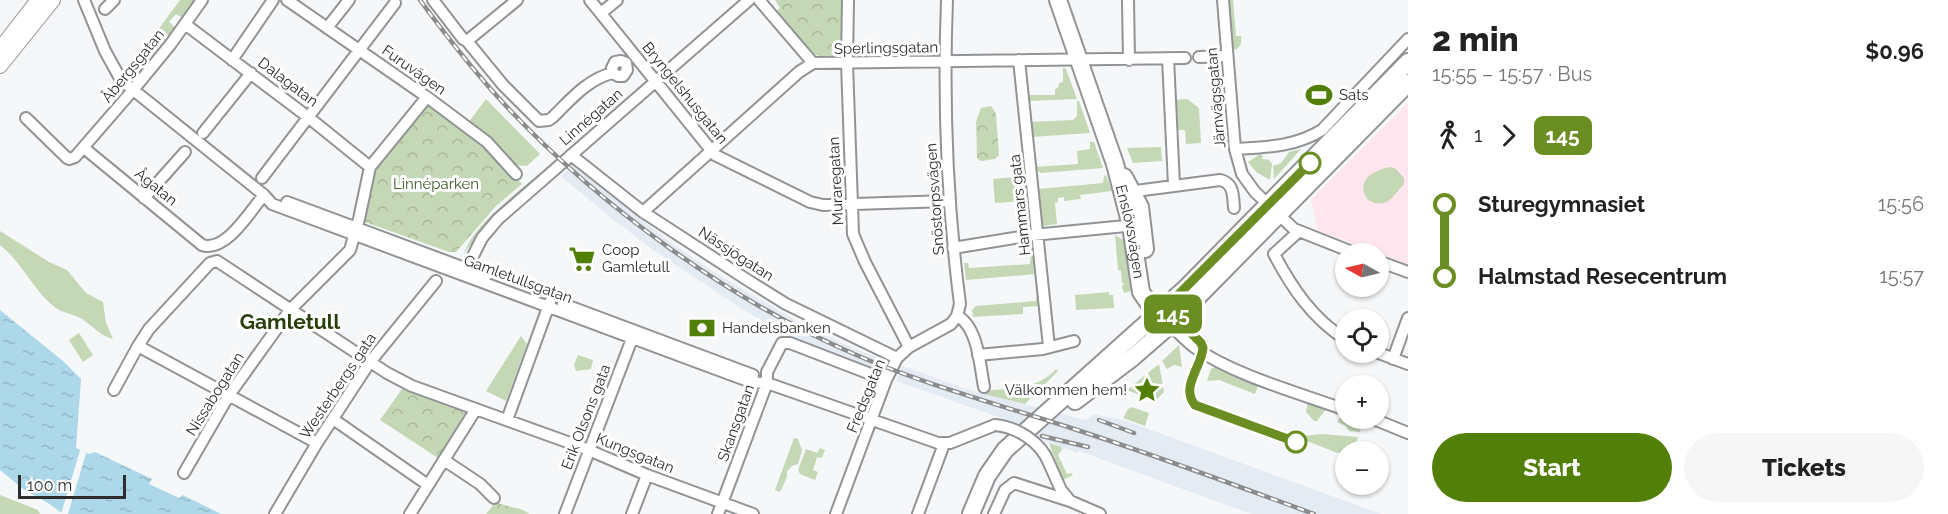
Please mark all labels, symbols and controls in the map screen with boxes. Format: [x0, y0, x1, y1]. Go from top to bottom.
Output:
text: 2 min [1432, 20, 1519, 59]
street label: Åbergsgatan [98, 26, 168, 106]
street label: Bryngelshusgatan [638, 38, 732, 148]
street label: Sperlingsgatan [834, 38, 938, 58]
text: $0.96 [1865, 38, 1924, 64]
street label: Furuvägen [378, 41, 450, 99]
street label: Järnvägsgatan [1203, 47, 1229, 149]
street label: Dalagatan [254, 54, 322, 110]
text: 15:55 – 15:57 · Bus [1432, 62, 1592, 86]
sports icon: Sats [1304, 80, 1334, 110]
street label: Linnégatan [556, 85, 626, 149]
place label: Sats [1339, 86, 1369, 104]
icon: walk [1432, 119, 1465, 152]
icon: forward [1492, 119, 1525, 152]
text: 1 [1474, 123, 1483, 147]
text: 145 [1546, 123, 1580, 148]
street label: Muraregatan [825, 136, 847, 226]
street label: Snöstorpsvägen [922, 142, 948, 256]
unlabelled marker [1299, 152, 1321, 174]
street label: Hammars gata [1006, 153, 1034, 257]
street label: Ågatan [131, 165, 181, 209]
park label: Linnéparken [393, 175, 479, 193]
street label: Enslövsvägen [1112, 183, 1148, 280]
text: Sturegymnasiet [1478, 191, 1645, 217]
text: 15:56 [1878, 192, 1924, 216]
street label: Nässjögatan [695, 223, 777, 285]
place label: Coop Gamletull [602, 241, 671, 276]
north arrow [1335, 243, 1389, 297]
map controls [1335, 243, 1389, 495]
supermarket icon: Coop Gamletull [567, 244, 597, 274]
street label: Gamletullsgatan [461, 251, 575, 307]
text: Halmstad Resecentrum [1478, 263, 1727, 289]
text: 15:57 [1879, 264, 1924, 288]
line badge: 145 [1138, 294, 1208, 334]
text: 145 [1156, 302, 1190, 327]
district label: Gamletull [240, 309, 340, 334]
button: locate [1335, 309, 1389, 363]
bank icon: Handelsbanken [687, 313, 717, 343]
place label: Handelsbanken [722, 319, 831, 337]
street label: Westerbergs gata [296, 330, 380, 442]
street label: Nissabogatan [182, 349, 248, 439]
street label: Fredsgatan [843, 356, 889, 436]
street label: Erik Olsons gata [558, 362, 614, 472]
place icon: Välkommen hem! [1132, 375, 1162, 405]
button: + [1335, 375, 1389, 429]
place label: Välkommen hem! [1005, 381, 1127, 399]
street label: Skansgatan [714, 382, 758, 464]
street label: Kungsgatan [593, 429, 677, 477]
unlabelled marker [1285, 431, 1307, 453]
button: Start [1432, 433, 1672, 502]
button: Tickets [1684, 433, 1924, 502]
button: − [1335, 441, 1389, 495]
scale bar [18, 472, 126, 500]
text: 100 m [27, 476, 72, 495]

